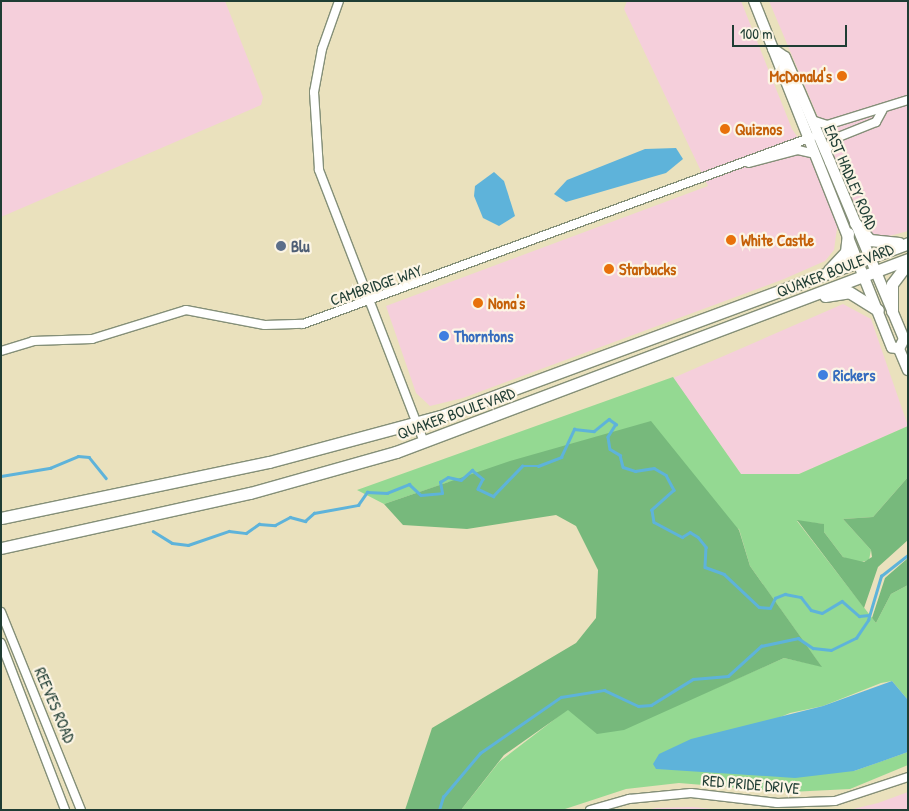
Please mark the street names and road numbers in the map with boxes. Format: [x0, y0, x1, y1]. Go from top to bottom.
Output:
street label: EAST HADLEY ROAD [820, 122, 882, 232]
street label: QUAKER BOULEVARD [774, 239, 896, 301]
street label: CAMBRIDGE WAY [327, 260, 425, 310]
street label: QUAKER BOULEVARD [394, 383, 518, 443]
street label: REEVES ROAD [31, 664, 79, 746]
street label: RED PRIDE DRIVE [702, 770, 800, 798]

